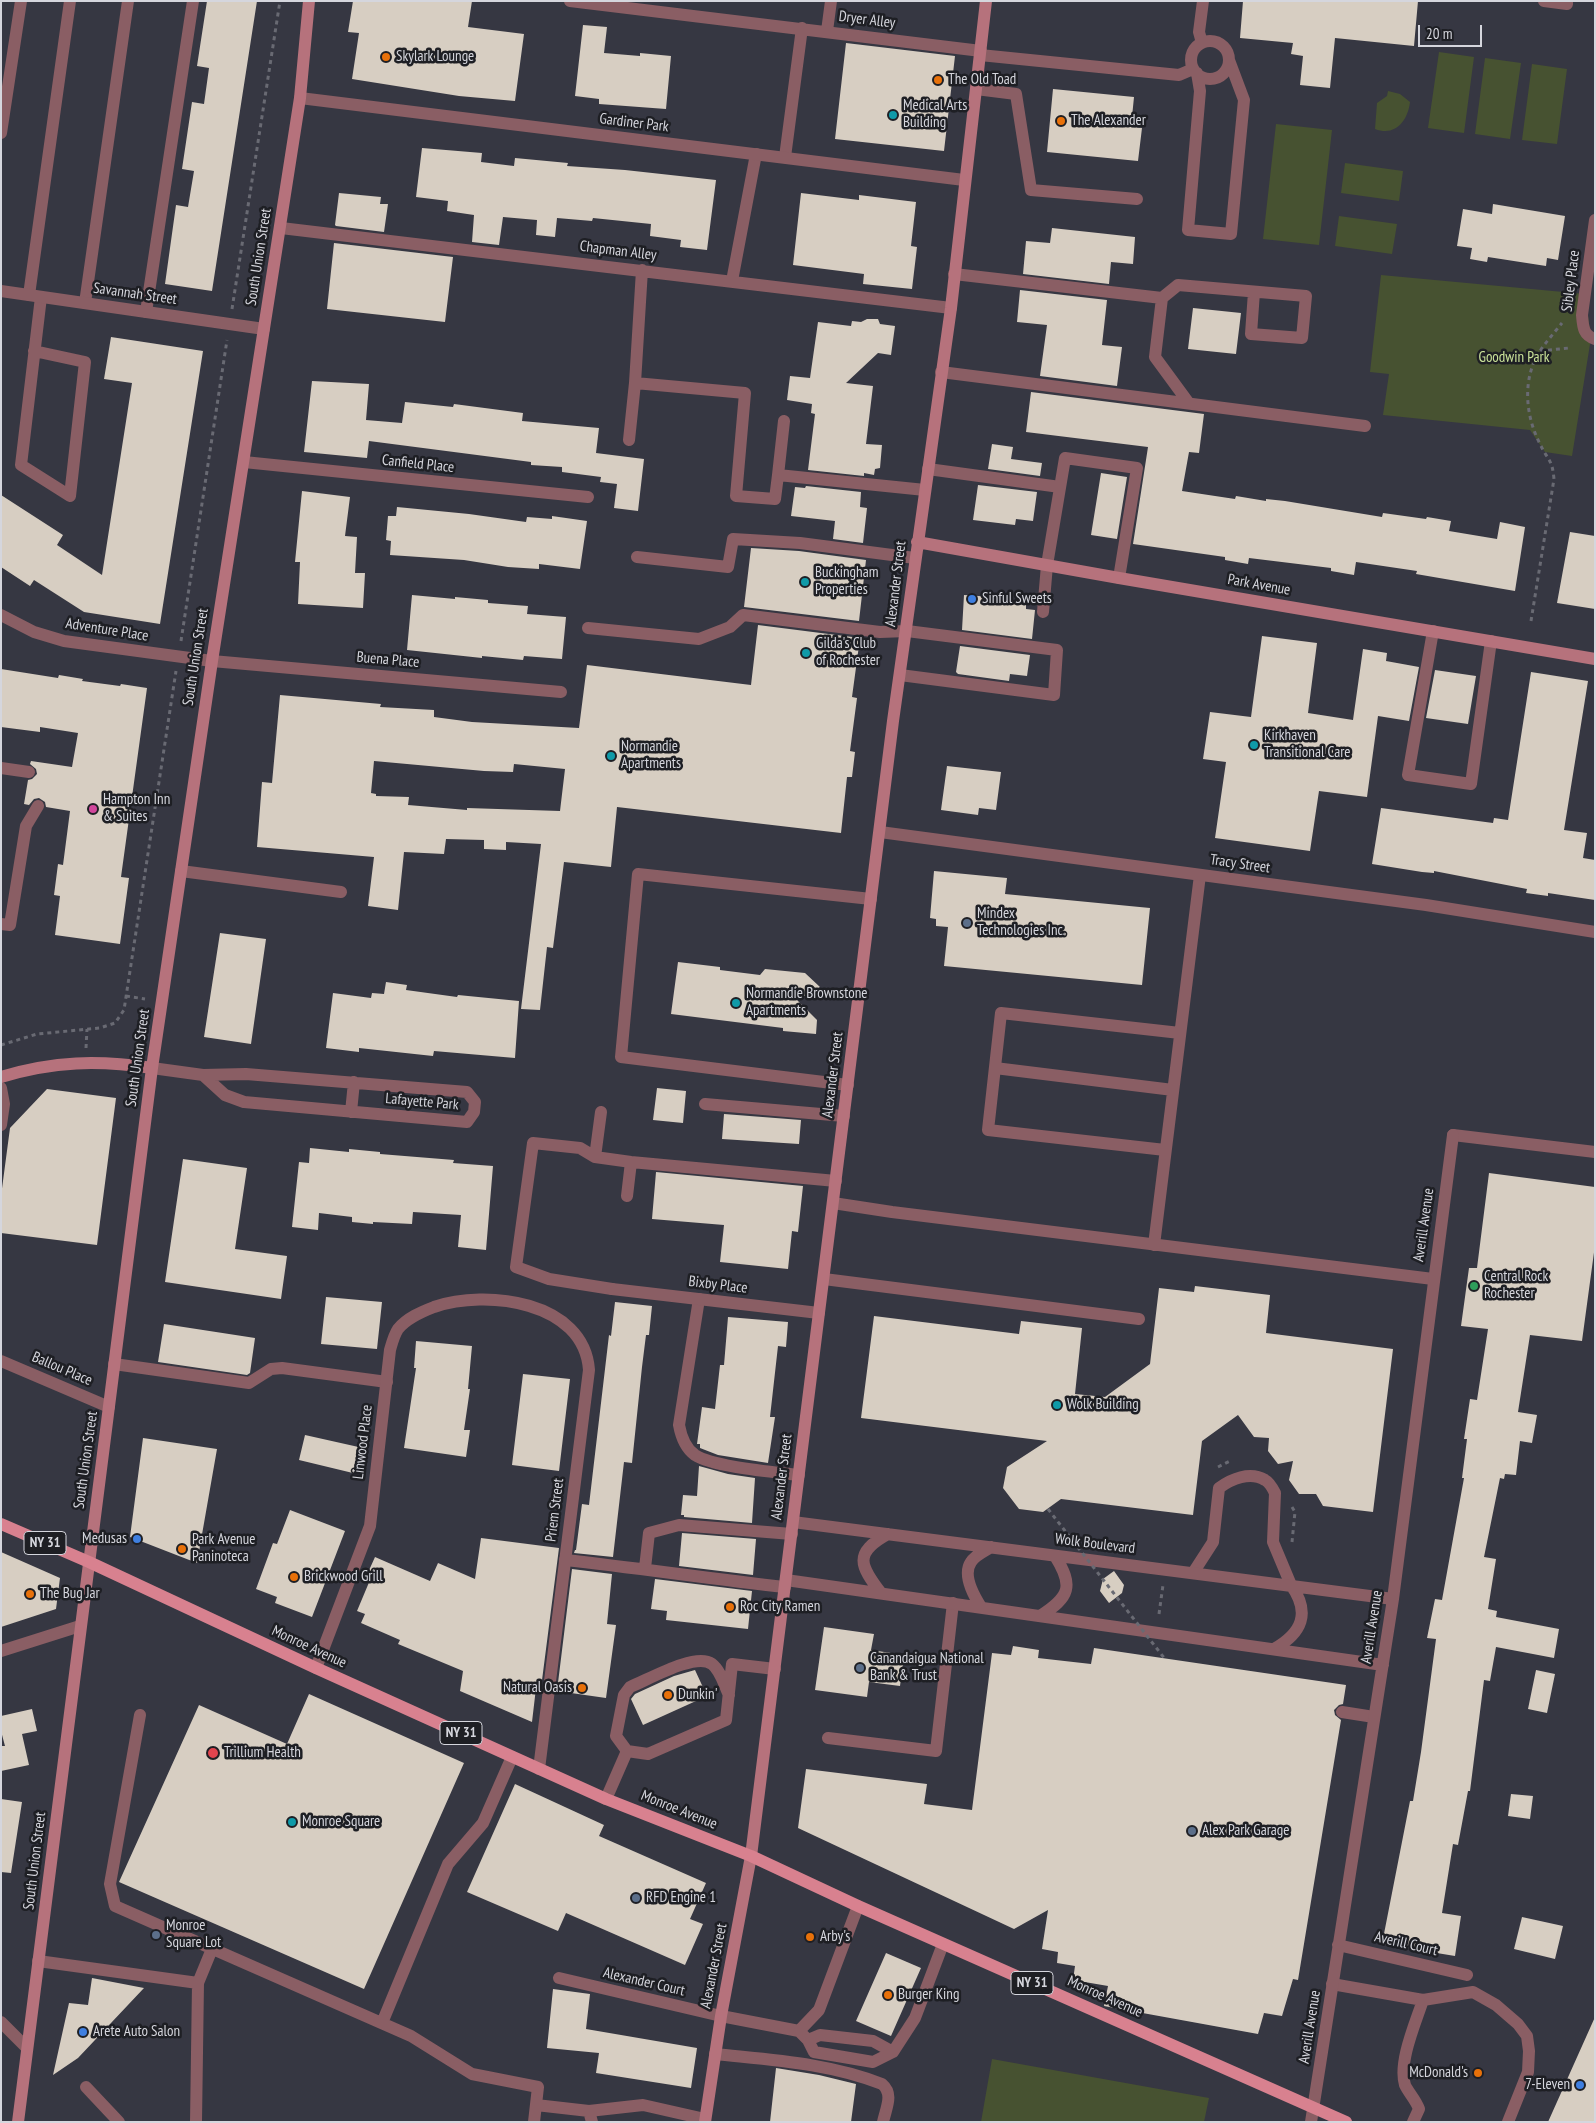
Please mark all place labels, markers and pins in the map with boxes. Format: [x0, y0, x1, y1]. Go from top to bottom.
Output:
place label: Skylark Lounge [396, 48, 474, 66]
marker: Skylark Lounge [380, 51, 392, 63]
place label: The Old Toad [948, 71, 1016, 89]
marker: The Old Toad [932, 74, 944, 86]
place label: Medical Arts Building [903, 97, 967, 132]
marker: Medical Arts Building [887, 109, 899, 121]
place label: The Alexander [1071, 112, 1146, 130]
marker: The Alexander [1055, 115, 1067, 127]
place label: Buckingham Properties [815, 564, 878, 599]
marker: Buckingham Properties [799, 576, 811, 588]
place label: Sinful Sweets [982, 590, 1052, 608]
marker: Sinful Sweets [966, 593, 978, 605]
place label: Gilda's Club of Rochester [816, 635, 880, 670]
marker: Gilda's Club of Rochester [800, 647, 812, 659]
place label: Kirkhaven Transitional Care [1264, 727, 1351, 762]
place label: Normandie Apartments [621, 738, 681, 773]
marker: Kirkhaven Transitional Care [1248, 739, 1260, 751]
marker: Normandie Apartments [605, 750, 617, 762]
place label: Hampton Inn & Suites [103, 791, 170, 826]
marker: Hampton Inn & Suites [87, 803, 99, 815]
place label: Mindex Technologies Inc. [977, 905, 1065, 940]
marker: Mindex Technologies Inc. [961, 917, 973, 929]
place label: Normandie Brownstone Apartments [746, 985, 867, 1020]
marker: Normandie Brownstone Apartments [730, 997, 742, 1009]
place label: Central Rock Rochester [1484, 1268, 1548, 1303]
marker: Central Rock Rochester [1468, 1280, 1480, 1292]
place label: Wolk Building [1067, 1396, 1139, 1414]
marker: Wolk Building [1051, 1399, 1063, 1411]
place label: Medusas [82, 1530, 127, 1548]
place label: Park Avenue Paninoteca [192, 1531, 255, 1566]
marker: Medusas [131, 1533, 143, 1545]
marker: Park Avenue Paninoteca [176, 1543, 188, 1555]
place label: Brickwood Grill [304, 1568, 383, 1586]
marker: Brickwood Grill [288, 1571, 300, 1583]
place label: The Bug Jar [40, 1585, 100, 1603]
marker: The Bug Jar [24, 1588, 36, 1600]
place label: Roc City Ramen [740, 1598, 820, 1616]
marker: Roc City Ramen [724, 1601, 736, 1613]
place label: Canandaigua National Bank & Trust [870, 1650, 984, 1685]
marker: Canandaigua National Bank & Trust [854, 1662, 866, 1674]
place label: Natural Oasis [503, 1679, 572, 1697]
marker: Natural Oasis [576, 1682, 588, 1694]
place label: Dunkin' [678, 1686, 717, 1704]
marker: Dunkin' [662, 1689, 674, 1701]
place label: Trillium Health [224, 1744, 301, 1762]
marker: Trillium Health [206, 1746, 220, 1760]
place label: Monroe Square [302, 1813, 380, 1831]
marker: Monroe Square [286, 1816, 298, 1828]
place label: Alex Park Garage [1202, 1822, 1290, 1840]
marker: Alex Park Garage [1186, 1825, 1198, 1837]
place label: RFD Engine 1 [646, 1889, 716, 1907]
marker: RFD Engine 1 [630, 1892, 642, 1904]
place label: Monroe Square Lot [166, 1917, 221, 1952]
place label: Arby's [820, 1928, 850, 1946]
marker: Monroe Square Lot [150, 1929, 162, 1941]
marker: Arby's [804, 1931, 816, 1943]
place label: Burger King [898, 1986, 959, 2004]
marker: Burger King [882, 1989, 894, 2001]
place label: Arete Auto Salon [93, 2023, 180, 2041]
marker: Arete Auto Salon [77, 2026, 89, 2038]
place label: McDonald's [1409, 2064, 1468, 2082]
marker: McDonald's [1472, 2067, 1484, 2079]
place label: 7-Eleven [1525, 2076, 1570, 2094]
marker: 7-Eleven [1574, 2079, 1586, 2091]

